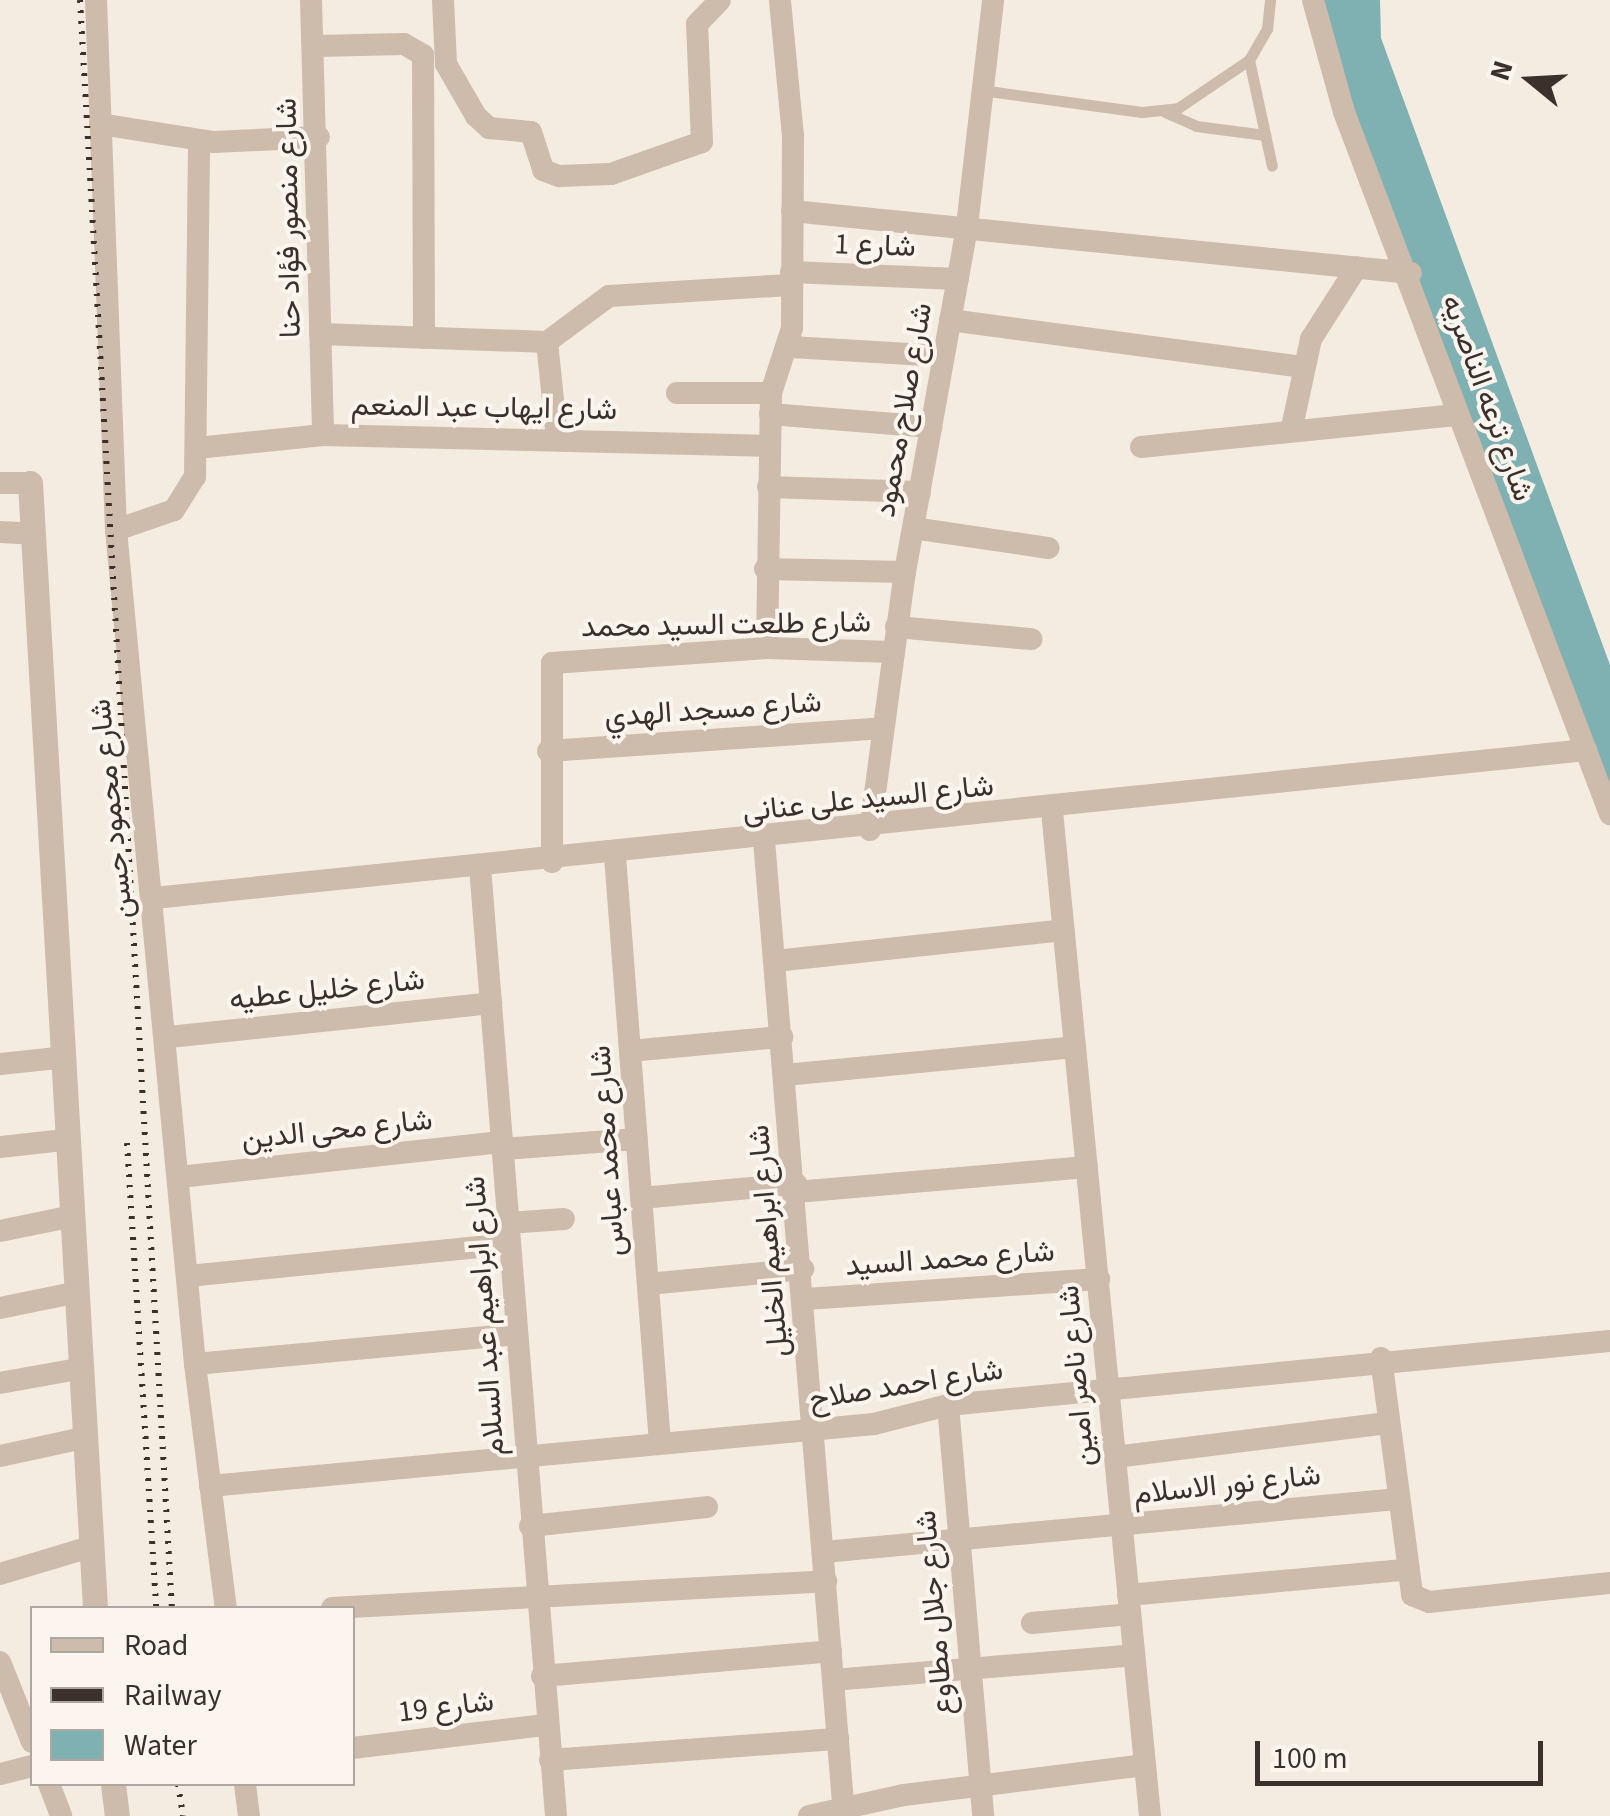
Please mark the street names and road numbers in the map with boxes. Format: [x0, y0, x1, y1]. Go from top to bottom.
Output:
street label: شارع منصور فؤاد حنا [269, 98, 309, 338]
street label: شارع 1 [834, 227, 916, 265]
street label: شارع ترعه الناصريه [1433, 290, 1541, 506]
street label: شارع صلاح محمود [867, 300, 941, 520]
street label: شارع ايهاب عبد المنعم [351, 388, 617, 428]
street label: شارع طلعت السيد محمد [581, 604, 871, 646]
street label: شارع مسجد الهدي [603, 684, 823, 736]
street label: شارع محمود حسن [83, 697, 141, 921]
street label: شارع السيد على عنانى [741, 768, 995, 830]
street label: شارع خليل عطيه [228, 962, 426, 1018]
street label: شارع محمد عباس [583, 1044, 633, 1258]
street label: شارع محى الدين [240, 1102, 434, 1158]
street label: شارع ابراهيم الخليل [741, 1123, 797, 1359]
street label: شارع ابراهيم عبد السلام [457, 1175, 513, 1457]
street label: شارع محمد السيد [844, 1234, 1056, 1284]
street label: شارع ناصر امين [1051, 1284, 1103, 1468]
street label: شارع احمد صلاح [806, 1352, 1006, 1418]
street label: شارع نور الاسلام [1132, 1457, 1322, 1513]
street label: شارع جلال مطاوع [908, 1509, 962, 1717]
street label: شارع 19 [396, 1683, 496, 1731]

